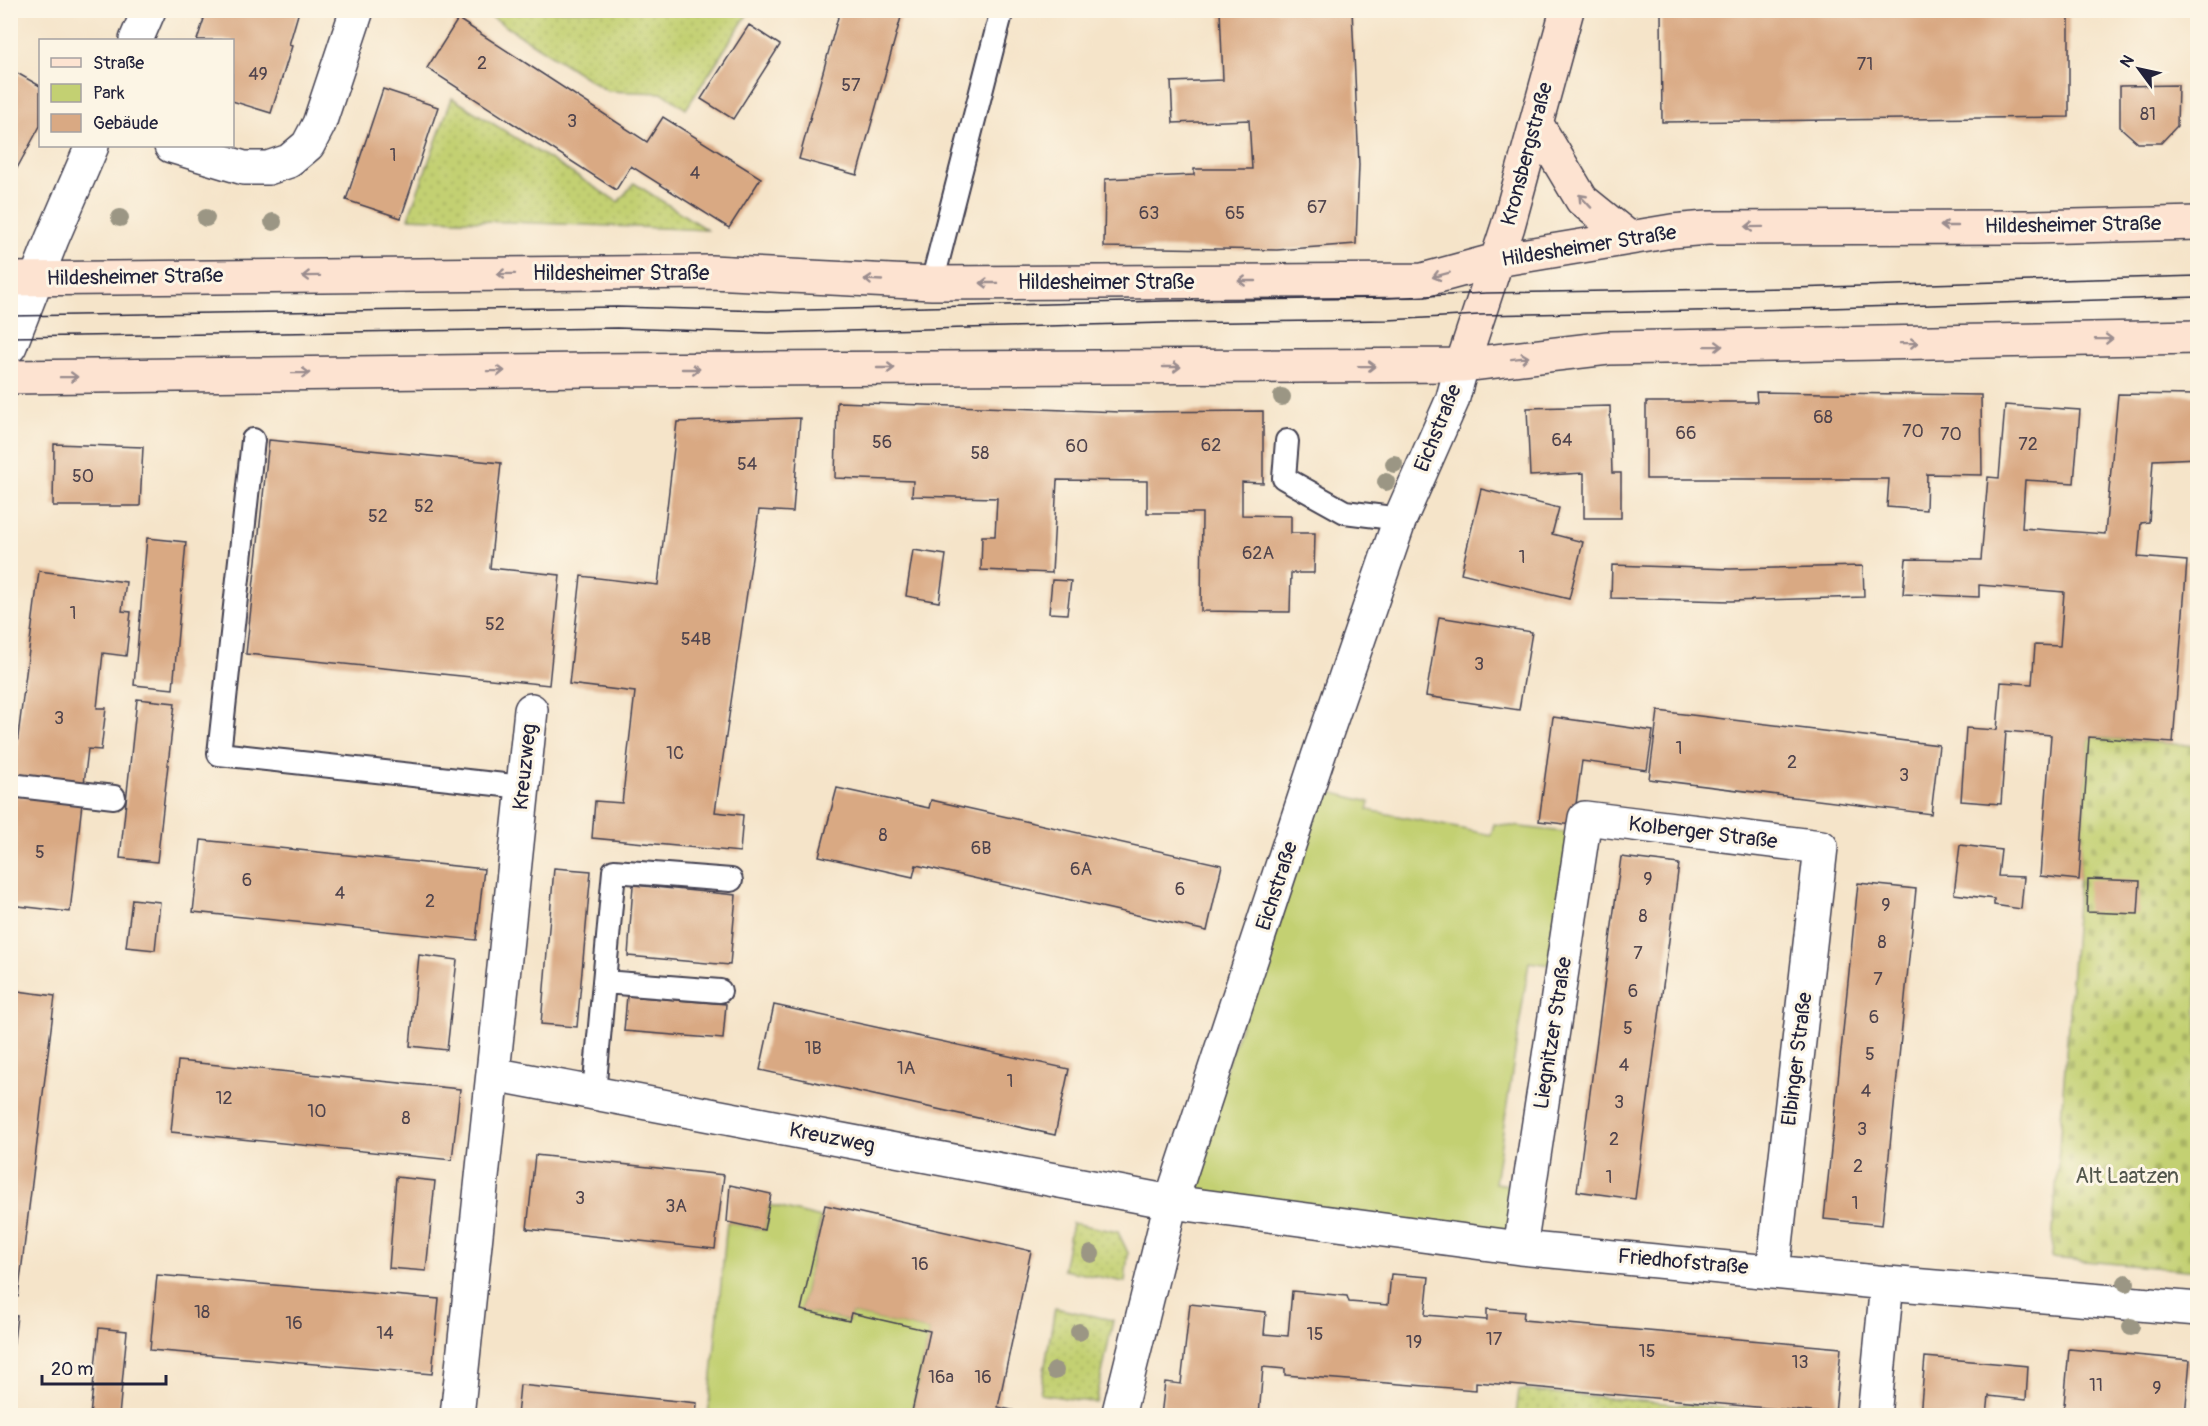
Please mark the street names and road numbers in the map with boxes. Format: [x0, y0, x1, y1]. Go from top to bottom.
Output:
street label: Kronsbergstraße [1495, 79, 1559, 229]
street label: Hildesheimer Straße [1985, 210, 2162, 240]
street label: Hildesheimer Straße [1500, 219, 1679, 273]
street label: Hildesheimer Straße [533, 260, 710, 287]
street label: Hildesheimer Straße [47, 262, 224, 292]
street label: Hildesheimer Straße [1018, 269, 1195, 296]
street label: Eichstraße [1408, 380, 1468, 476]
street label: Kreuzweg [507, 722, 543, 812]
street label: Kolberger Straße [1627, 810, 1780, 856]
street label: Eichstraße [1250, 837, 1304, 934]
street label: Liegnitzer Straße [1528, 954, 1578, 1111]
street label: Elbinger Straße [1775, 990, 1819, 1127]
street label: Kreuzweg [787, 1116, 877, 1160]
street label: Friedhofstraße [1617, 1243, 1750, 1281]

